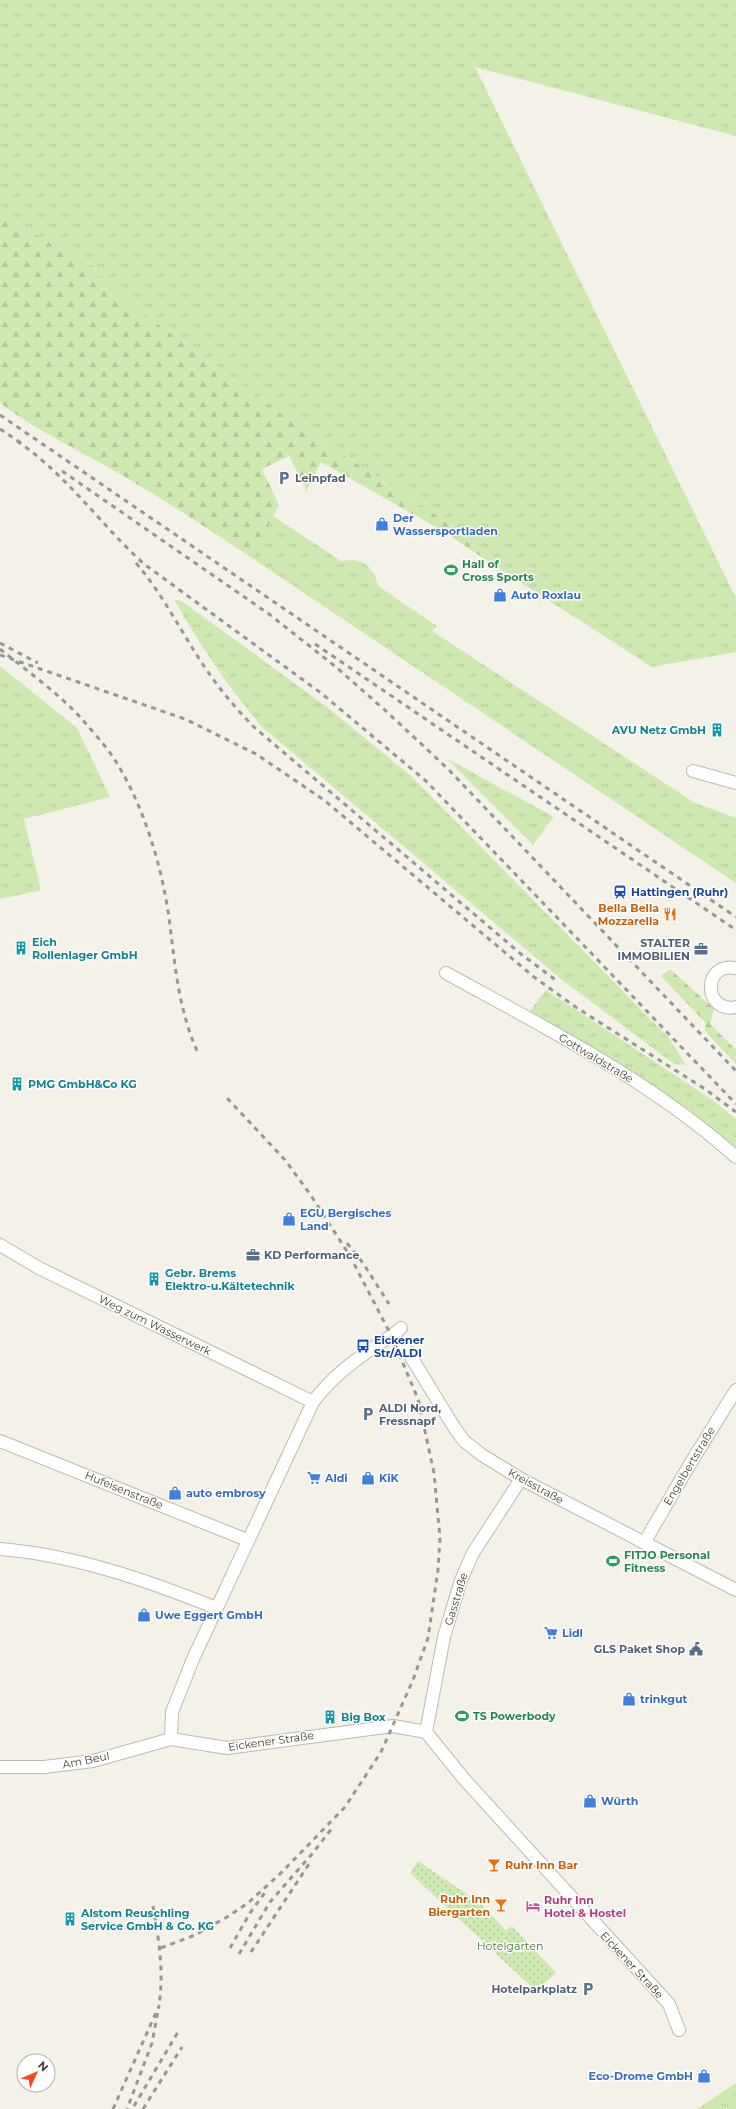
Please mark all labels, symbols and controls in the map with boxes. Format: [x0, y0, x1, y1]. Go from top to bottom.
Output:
parking icon: Leinpfad [276, 470, 292, 486]
place label: Leinpfad [295, 471, 346, 485]
place label: Der Wassersportladen [393, 511, 498, 538]
shop icon: Der Wassersportladen [374, 516, 390, 532]
place label: Hall of Cross Sports [462, 557, 534, 584]
sports icon: Hall of Cross Sports [443, 562, 459, 578]
shop icon: Auto Roxlau [492, 587, 508, 603]
place label: Auto Roxlau [510, 588, 581, 602]
building icon: AVU Netz GmbH [709, 722, 725, 738]
place label: AVU Netz GmbH [611, 723, 706, 737]
station icon: Hattingen (Ruhr) [612, 884, 628, 900]
place label: Hattingen (Ruhr) [631, 885, 728, 899]
place label: Bella Bella Mozzarella [598, 901, 659, 928]
restaurant icon: Bella Bella Mozzarella [662, 906, 678, 922]
place label: Eich Rollenlager GmbH [32, 935, 138, 962]
place label: STALTER IMMOBILIEN [618, 936, 690, 963]
building icon: Eich Rollenlager GmbH [13, 940, 29, 956]
office icon: STALTER IMMOBILIEN [693, 941, 709, 957]
street label: Gottwaldstraße [556, 1030, 636, 1086]
building icon: PMG GmbH&Co KG [9, 1076, 25, 1092]
place label: PMG GmbH&Co KG [28, 1077, 137, 1091]
place label: EGU Bergisches Land [300, 1206, 392, 1233]
shop icon: EGU Bergisches Land [281, 1211, 297, 1227]
office icon: KD Performance [245, 1247, 261, 1263]
place label: KD Performance [264, 1248, 359, 1262]
place label: Gebr. Brems Elektro-u.Kältetechnik [165, 1266, 295, 1293]
building icon: Gebr. Brems Elektro-u.Kältetechnik [146, 1271, 162, 1287]
street label: Weg zum Wasserwerk [96, 1292, 214, 1359]
place label: Eickener Str/ALDI [374, 1333, 425, 1360]
bus stop icon: Eickener Str/ALDI [355, 1338, 371, 1354]
place label: ALDI Nord, Fressnapf [378, 1401, 441, 1428]
parking icon: ALDI Nord, Fressnapf [360, 1406, 376, 1422]
street label: Engelbertstraße [660, 1424, 718, 1508]
street label: Kreisstraße [506, 1465, 566, 1507]
street label: Hufeisenstraße [83, 1468, 166, 1512]
supermarket icon: Aldi [306, 1470, 322, 1486]
shop icon: KiK [360, 1470, 376, 1486]
place label: Aldi [324, 1471, 348, 1485]
place label: KiK [379, 1471, 399, 1485]
shop icon: auto embrosy [167, 1485, 183, 1501]
place label: auto embrosy [186, 1486, 266, 1500]
place label: FITJO Personal Fitness [624, 1548, 710, 1575]
sports icon: FITJO Personal Fitness [605, 1553, 621, 1569]
street label: Gasstraße [441, 1570, 471, 1627]
shop icon: Uwe Eggert GmbH [136, 1607, 152, 1623]
place label: Uwe Eggert GmbH [155, 1608, 263, 1622]
supermarket icon: Lidl [543, 1625, 559, 1641]
place label: Lidl [562, 1626, 583, 1640]
public building icon: GLS Paket Shop [688, 1641, 704, 1657]
place label: GLS Paket Shop [594, 1642, 685, 1656]
shop icon: trinkgut [621, 1691, 637, 1707]
place label: trinkgut [640, 1692, 688, 1706]
sports icon: TS Powerbody [454, 1708, 470, 1724]
building icon: Big Box [322, 1709, 338, 1725]
place label: TS Powerbody [473, 1709, 556, 1723]
place label: Big Box [341, 1710, 386, 1724]
street label: Eickener Straße [227, 1728, 315, 1754]
street label: Am Beul [61, 1749, 111, 1771]
shop icon: Würth [582, 1793, 598, 1809]
place label: Würth [601, 1794, 638, 1808]
bar icon: Ruhr Inn Bar [486, 1857, 502, 1873]
place label: Ruhr Inn Bar [505, 1858, 578, 1872]
place label: Ruhr Inn Biergarten [428, 1892, 490, 1919]
place label: Ruhr Inn Hotel & Hostel [544, 1893, 626, 1920]
bar icon: Ruhr Inn Biergarten [493, 1897, 509, 1913]
hotel icon: Ruhr Inn Hotel & Hostel [525, 1898, 541, 1914]
place label: Alstom Reuschling Service GmbH & Co. KG [80, 1906, 214, 1933]
building icon: Alstom Reuschling Service GmbH & Co. KG [62, 1911, 78, 1927]
street label: Eickener Straße [597, 1929, 667, 2002]
park label: Hotelgarten [477, 1939, 543, 1953]
parking icon: Hotelparkplatz [580, 1981, 596, 1997]
place label: Hotelparkplatz [491, 1982, 577, 1996]
north arrow [16, 2053, 56, 2093]
text: N [35, 2058, 51, 2074]
shop icon: Eco-Drome GmbH [696, 2068, 712, 2084]
place label: Eco-Drome GmbH [589, 2069, 693, 2083]

